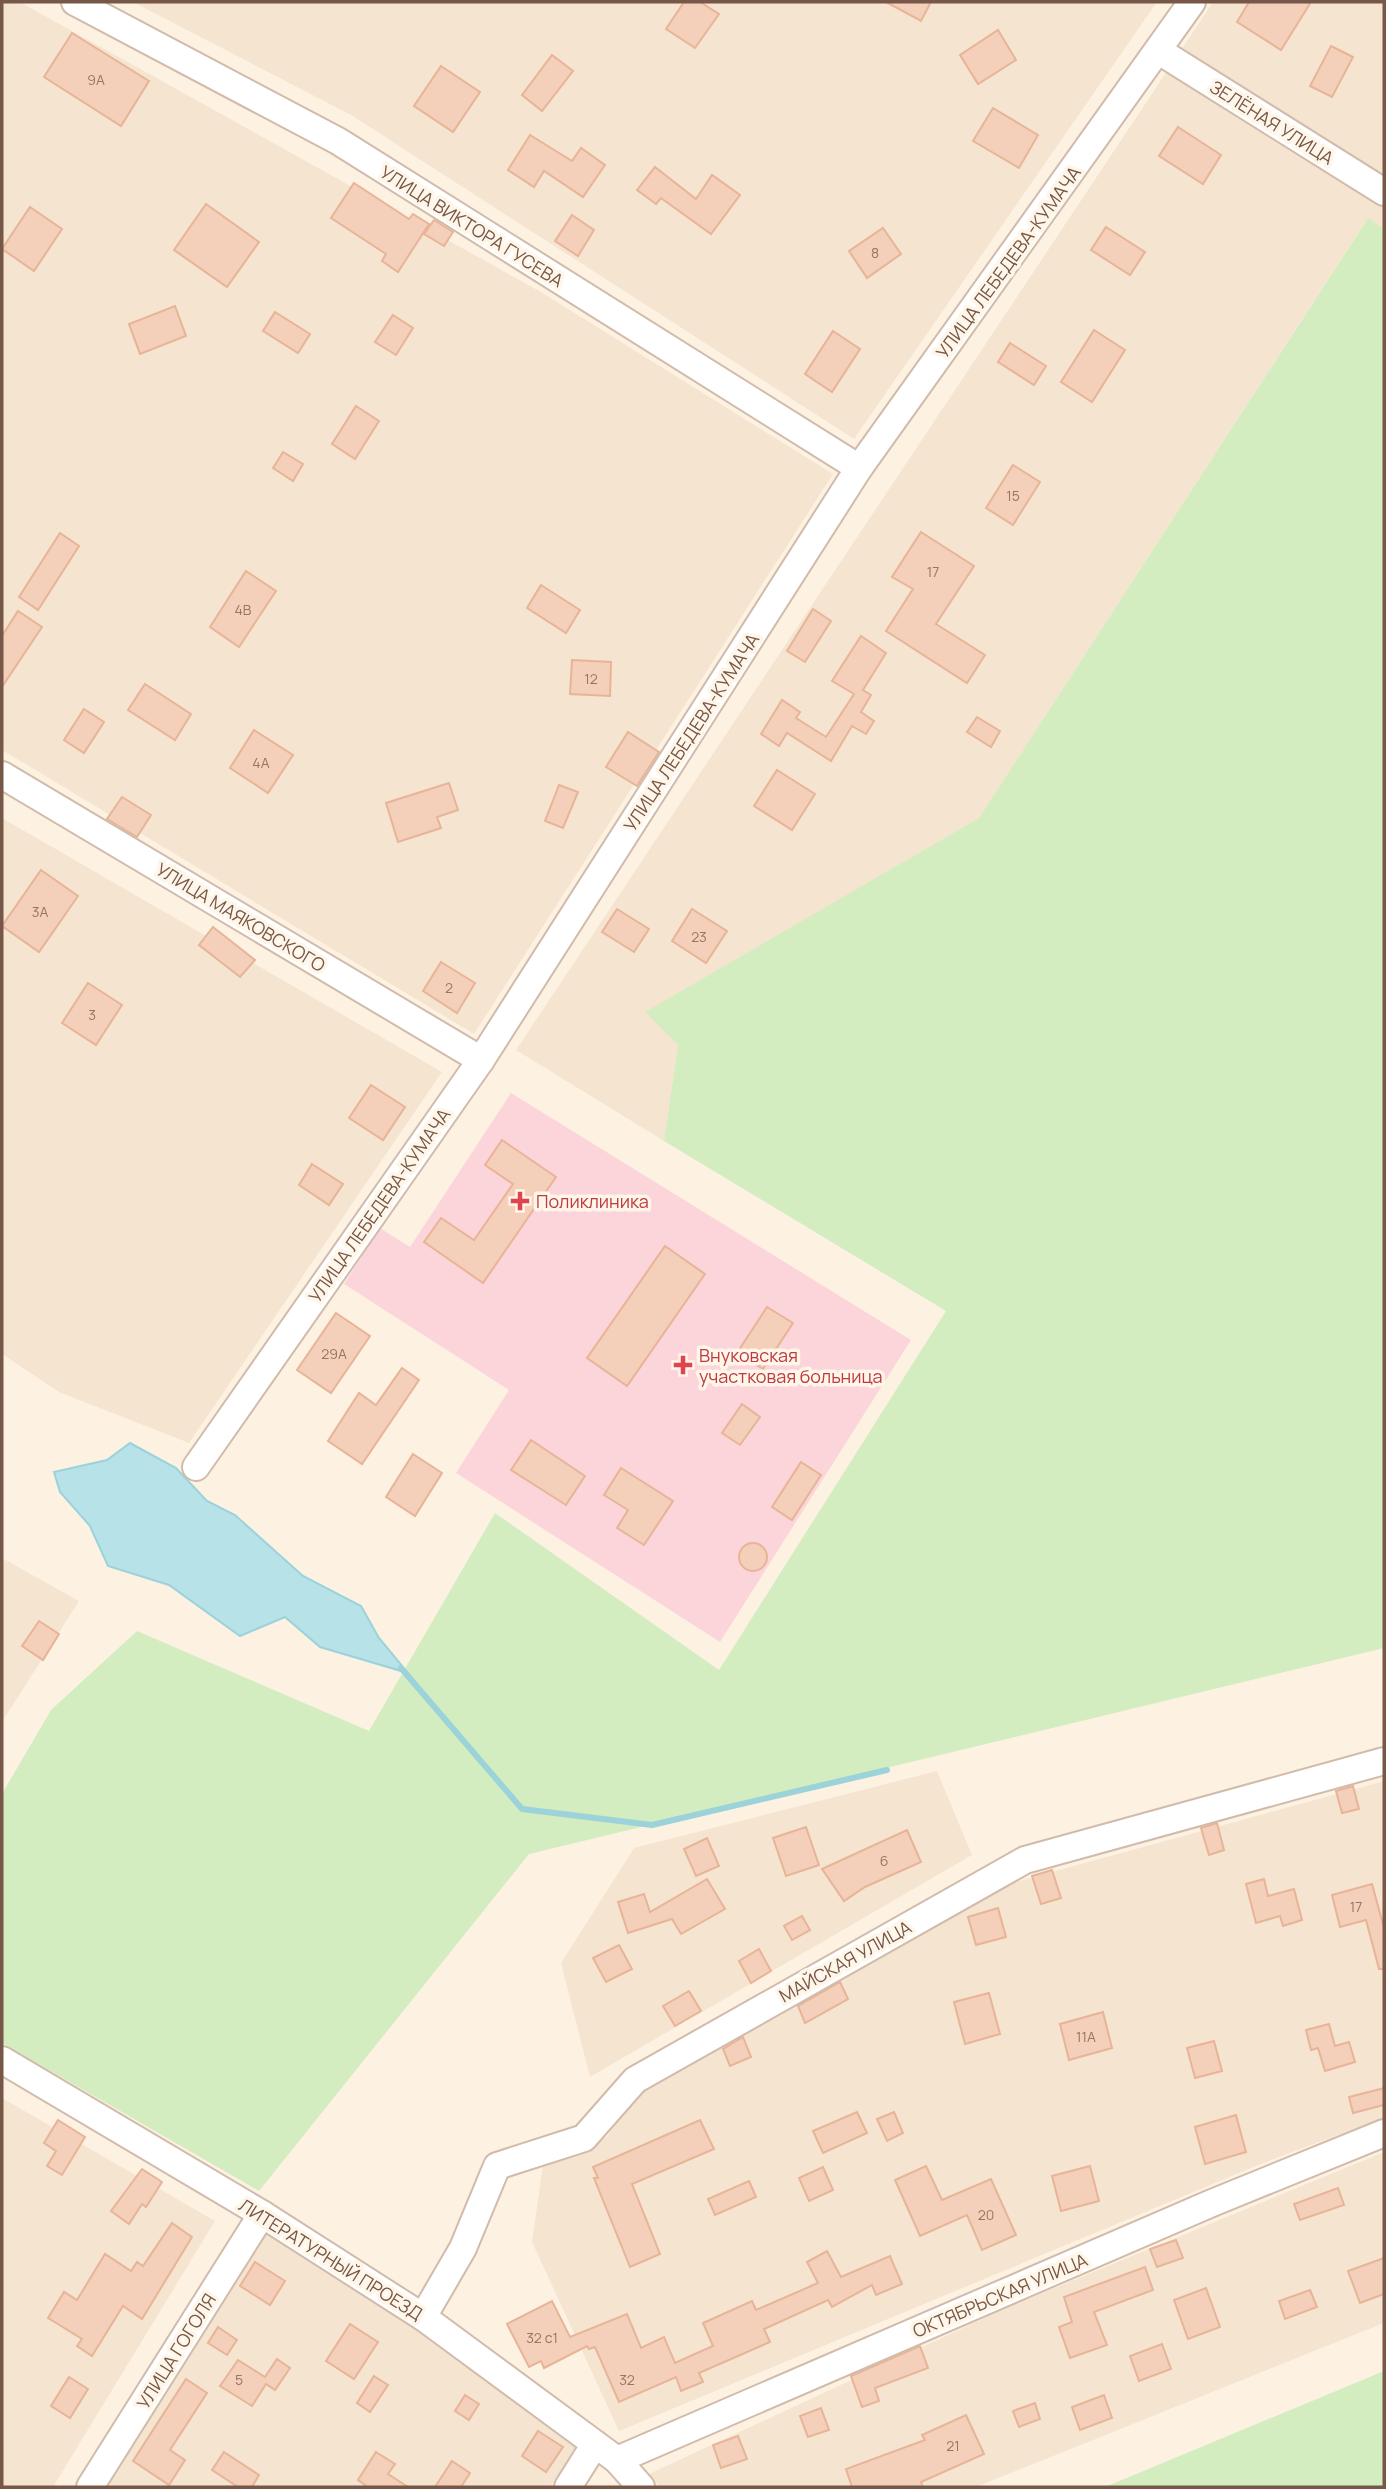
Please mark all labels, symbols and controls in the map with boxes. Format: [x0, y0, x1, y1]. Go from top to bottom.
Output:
house number: 9А [87, 70, 105, 89]
street label: ЗЕЛЁНАЯ УЛИЦА [1206, 74, 1339, 170]
street label: УЛИЦА ВИКТОРА ГУСЕВА [376, 160, 569, 293]
street label: УЛИЦА ЛЕБЕДЕВА-КУМАЧА [930, 161, 1086, 363]
house number: 8 [871, 243, 879, 262]
house number: 15 [1006, 486, 1020, 505]
house number: 17 [927, 562, 939, 581]
house number: 4В [235, 600, 252, 619]
street label: УЛИЦА ЛЕБЕДЕВА-КУМАЧА [618, 628, 764, 836]
house number: 12 [584, 669, 598, 688]
house number: 4А [252, 753, 270, 772]
street label: УЛИЦА МАЯКОВСКОГО [152, 857, 330, 977]
house number: 3А [32, 902, 48, 921]
house number: 23 [691, 927, 707, 946]
house number: 2 [445, 978, 453, 997]
house number: 3 [88, 1005, 96, 1024]
street label: УЛИЦА ЛЕБЕДЕВА-КУМАЧА [303, 1103, 456, 1307]
place label: Поликлиника [536, 1189, 649, 1213]
marker: Поликлиника [510, 1191, 530, 1211]
place label: Внуковская участковая больница [699, 1343, 883, 1388]
house number: 29А [321, 1344, 347, 1363]
marker: Внуковская участковая больница [673, 1355, 693, 1375]
house number: 6 [880, 1851, 888, 1870]
house number: 17 [1350, 1897, 1362, 1916]
street label: МАЙСКАЯ УЛИЦА [774, 1914, 916, 2007]
house number: 11А [1076, 2027, 1096, 2046]
street label: ЛИТЕРАТУРНЫЙ ПРОЕЗД [235, 2193, 427, 2325]
house number: 20 [978, 2205, 994, 2224]
street label: ОКТЯБРЬСКАЯ УЛИЦА [909, 2247, 1092, 2343]
street label: УЛИЦА ГОГОЛЯ [131, 2289, 221, 2413]
house number: 32 с1 [526, 2328, 558, 2347]
house number: 5 [235, 2370, 243, 2389]
house number: 32 [619, 2370, 635, 2389]
house number: 21 [946, 2436, 960, 2455]

